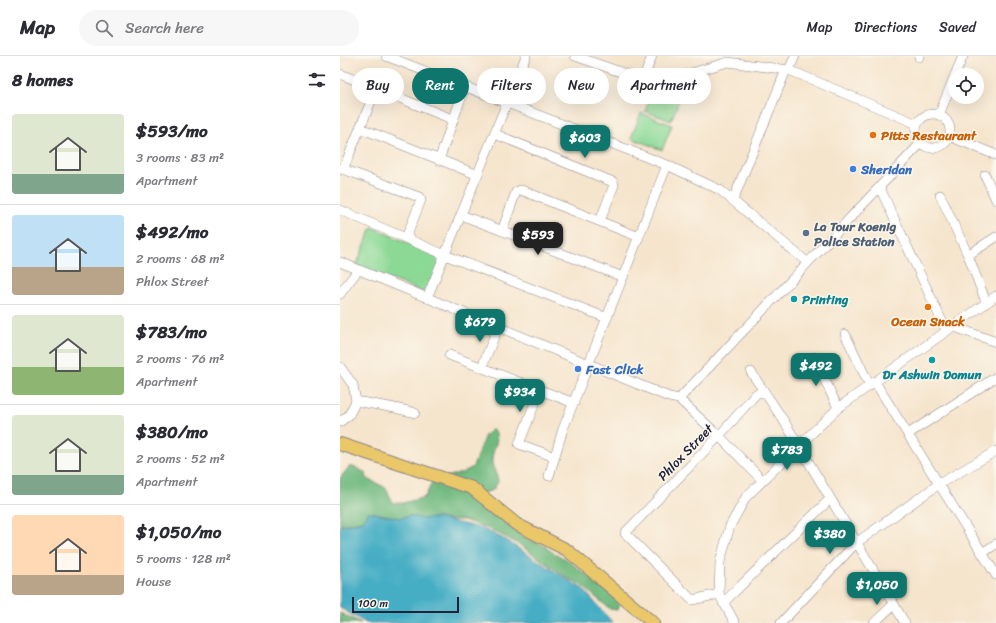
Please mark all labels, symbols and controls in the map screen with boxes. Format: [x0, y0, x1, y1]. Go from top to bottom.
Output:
search box [79, 10, 359, 46]
text: Map [20, 11, 55, 44]
text: Search here [125, 15, 204, 41]
text: Map [806, 15, 832, 40]
text: Directions [854, 15, 917, 40]
text: Saved [939, 15, 976, 40]
icon: search [93, 17, 115, 39]
text: 8 homes [12, 65, 73, 95]
chip: Buy [352, 68, 404, 104]
chip: Rent [412, 68, 469, 104]
chip: Filters [477, 68, 546, 104]
chip: New [554, 68, 609, 104]
chip: Apartment [617, 68, 711, 104]
map controls [948, 68, 984, 104]
button: locate [948, 68, 984, 104]
icon: filters [306, 69, 328, 91]
text: $593/mo [136, 116, 208, 146]
place label: Pitts Restaurant [881, 124, 977, 147]
pin: $603 [561, 125, 609, 159]
text: $603 [569, 126, 601, 149]
icon: home [44, 130, 92, 178]
marker: Pitts Restaurant [868, 130, 878, 140]
text: 3 rooms · 83 m² [136, 146, 224, 169]
place label: Sheridan [860, 158, 913, 181]
marker: Sheridan [848, 164, 858, 174]
text: Apartment [136, 169, 197, 192]
place label: La Tour Koenig Police Station [814, 215, 897, 253]
text: $492/mo [136, 217, 208, 247]
pin: $593 [514, 222, 562, 256]
text: $593 [522, 223, 554, 246]
marker: La Tour Koenig Police Station [801, 228, 811, 238]
icon: home [44, 231, 92, 279]
text: 2 rooms · 68 m² [136, 247, 225, 270]
text: Phlox Street [136, 270, 208, 293]
place label: Printing [802, 288, 849, 311]
marker: Printing [789, 294, 799, 304]
marker: Ocean Snack [923, 302, 933, 312]
pin: $679 [456, 309, 504, 343]
text: $679 [464, 310, 496, 333]
place label: Ocean Snack [890, 310, 966, 333]
text: $783/mo [136, 317, 207, 347]
icon: home [44, 331, 92, 379]
text: 2 rooms · 76 m² [136, 347, 224, 370]
pin: $492 [792, 353, 840, 387]
text: $492 [800, 354, 832, 377]
marker: Dr Ashwin Domun [927, 355, 937, 365]
place label: Fast Click [585, 358, 645, 381]
place label: Dr Ashwin Domun [882, 363, 983, 386]
marker: Fast Click [573, 364, 583, 374]
text: Apartment [136, 370, 197, 393]
pin: $934 [496, 379, 544, 413]
text: $934 [504, 380, 536, 403]
text: $380/mo [136, 417, 208, 447]
street label: Phlox Street [652, 418, 719, 486]
icon: home [44, 431, 92, 479]
pin: $783 [763, 437, 811, 471]
text: $783 [771, 438, 803, 461]
text: 2 rooms · 52 m² [136, 447, 225, 470]
text: Apartment [136, 470, 197, 493]
text: $1,050/mo [136, 517, 221, 547]
pin: $380 [806, 521, 854, 555]
text: $380 [814, 522, 846, 545]
icon: home [44, 531, 92, 579]
text: 5 rooms · 128 m² [136, 547, 231, 570]
text: House [136, 570, 171, 593]
pin: $1,050 [844, 572, 910, 606]
text: $1,050 [856, 573, 898, 596]
text: 100 m [358, 594, 388, 613]
scale bar [352, 595, 459, 614]

